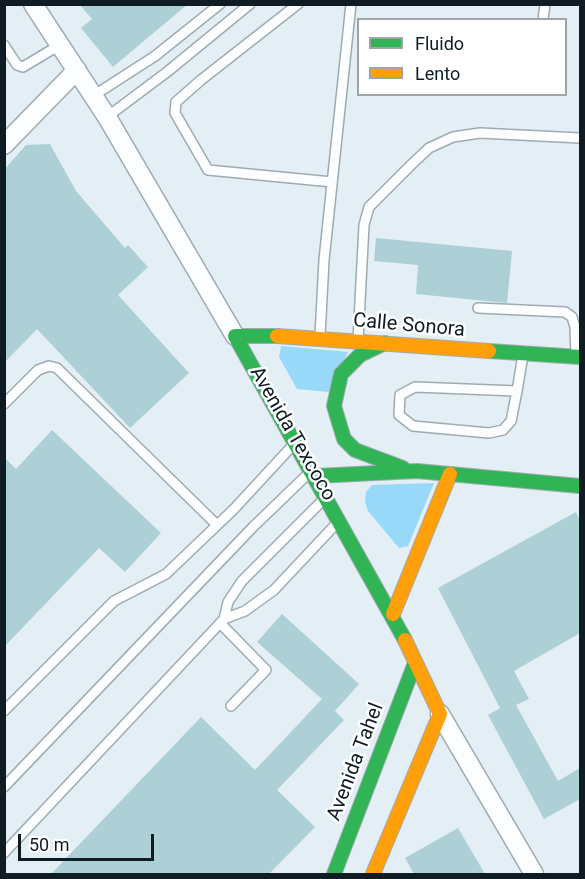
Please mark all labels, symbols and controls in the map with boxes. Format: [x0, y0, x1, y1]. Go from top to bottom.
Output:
legend [357, 18, 567, 96]
text: Fluido [415, 33, 464, 54]
text: Lento [415, 63, 460, 84]
street label: Calle Sonora [352, 309, 466, 343]
street label: Avenida Texcoco [244, 363, 340, 505]
street label: Avenida Tahel [323, 700, 389, 824]
scale bar [21, 822, 158, 860]
text: 50 m [29, 834, 69, 855]

